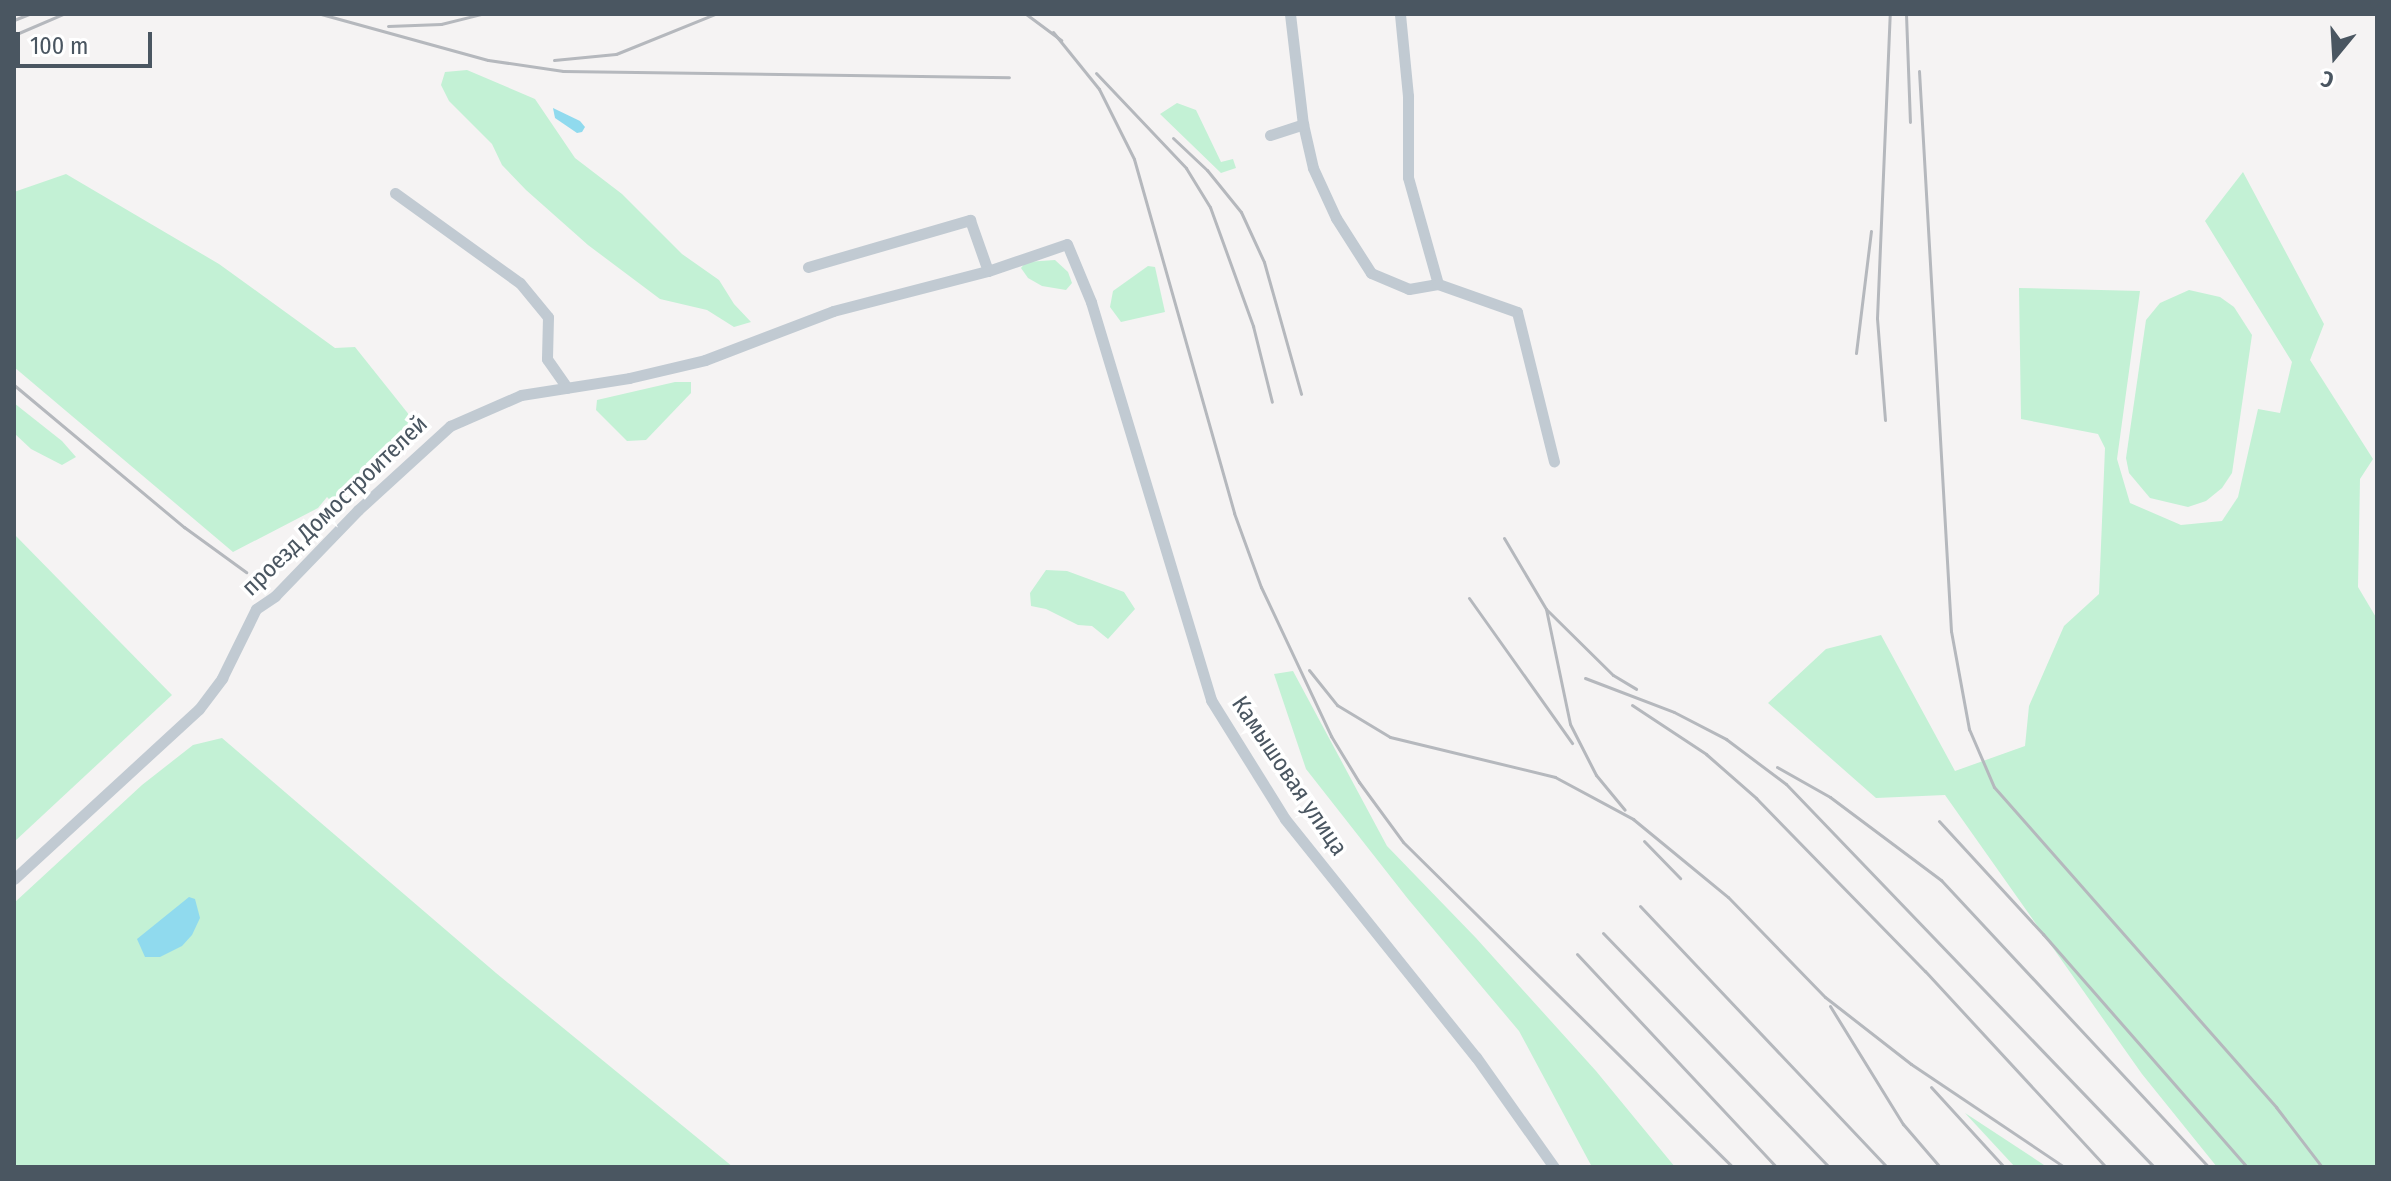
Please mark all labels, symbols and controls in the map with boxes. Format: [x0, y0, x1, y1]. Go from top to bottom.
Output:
scale bar [20, 16, 156, 66]
north arrow [2295, 16, 2375, 96]
text: 100 m [30, 32, 88, 60]
text: С [2318, 65, 2337, 94]
street label: проезд Домостроителей [236, 410, 434, 602]
street label: Камышовая улица [1225, 691, 1353, 861]

